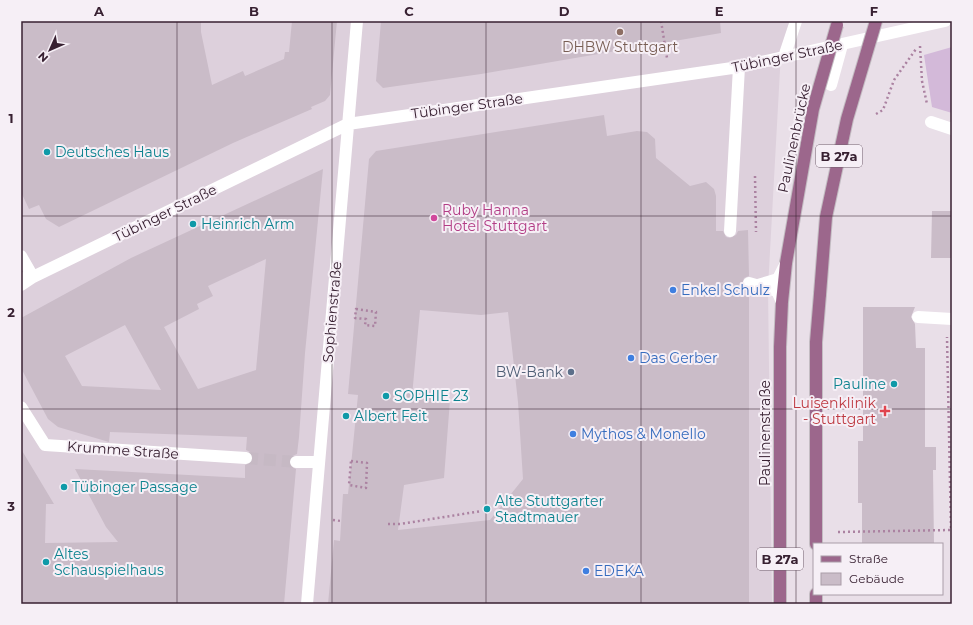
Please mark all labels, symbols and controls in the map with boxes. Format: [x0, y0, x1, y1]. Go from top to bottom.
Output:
text: A [93, 3, 105, 19]
text: B [249, 3, 259, 19]
text: C [404, 3, 414, 19]
text: D [559, 3, 570, 19]
text: E [715, 3, 724, 19]
text: F [870, 3, 878, 19]
marker: DHBW Stuttgart [615, 27, 625, 37]
north arrow [30, 30, 70, 70]
street label: Tübinger Straße [730, 35, 844, 77]
place label: DHBW Stuttgart [562, 38, 678, 56]
text: N [35, 49, 51, 65]
street label: Paulinenbrücke [774, 82, 814, 194]
street label: Tübinger Straße [410, 89, 524, 123]
text: 1 [8, 110, 14, 126]
place label: Deutsches Haus [55, 143, 169, 161]
road number: B 27a [816, 145, 862, 167]
marker: Deutsches Haus [42, 147, 52, 157]
street label: Tübinger Straße [110, 180, 220, 246]
place label: Ruby Hanna Hotel Stuttgart [442, 201, 548, 235]
marker: Ruby Hanna Hotel Stuttgart [429, 213, 439, 223]
place label: Heinrich Arm [201, 215, 295, 233]
marker: Heinrich Arm [188, 219, 198, 229]
street label: Sophienstraße [319, 261, 345, 363]
place label: Enkel Schulz [681, 281, 770, 299]
marker: Enkel Schulz [668, 285, 678, 295]
text: 2 [7, 304, 15, 320]
place label: Das Gerber [639, 349, 718, 367]
marker: Das Gerber [626, 353, 636, 363]
place label: BW-Bank [496, 363, 564, 381]
marker: BW-Bank [566, 367, 576, 377]
place label: Pauline [833, 375, 886, 393]
marker: Pauline [889, 379, 899, 389]
street label: Paulinenstraße [756, 380, 774, 486]
place label: SOPHIE 23 [394, 387, 469, 405]
marker: SOPHIE 23 [381, 391, 391, 401]
place label: Luisenklinik - Stuttgart [792, 394, 877, 428]
marker: Luisenklinik - Stuttgart [879, 405, 891, 417]
place label: Albert Feit [354, 407, 428, 425]
marker: Albert Feit [341, 411, 351, 421]
place label: Mythos & Monello [581, 425, 706, 443]
marker: Mythos & Monello [568, 429, 578, 439]
street label: Krumme Straße [66, 437, 180, 463]
place label: Tübinger Passage [72, 478, 197, 496]
marker: Tübinger Passage [59, 482, 69, 492]
place label: Alte Stuttgarter Stadtmauer [495, 492, 604, 526]
text: 3 [6, 498, 15, 514]
marker: Alte Stuttgarter Stadtmauer [482, 504, 492, 514]
legend [813, 543, 943, 595]
place label: Altes Schauspielhaus [54, 545, 164, 579]
road number: B 27a [757, 548, 803, 570]
text: Straße [849, 551, 888, 566]
marker: Altes Schauspielhaus [41, 557, 51, 567]
place label: EDEKA [594, 562, 645, 580]
marker: EDEKA [581, 566, 591, 576]
text: Gebäude [849, 571, 904, 586]

